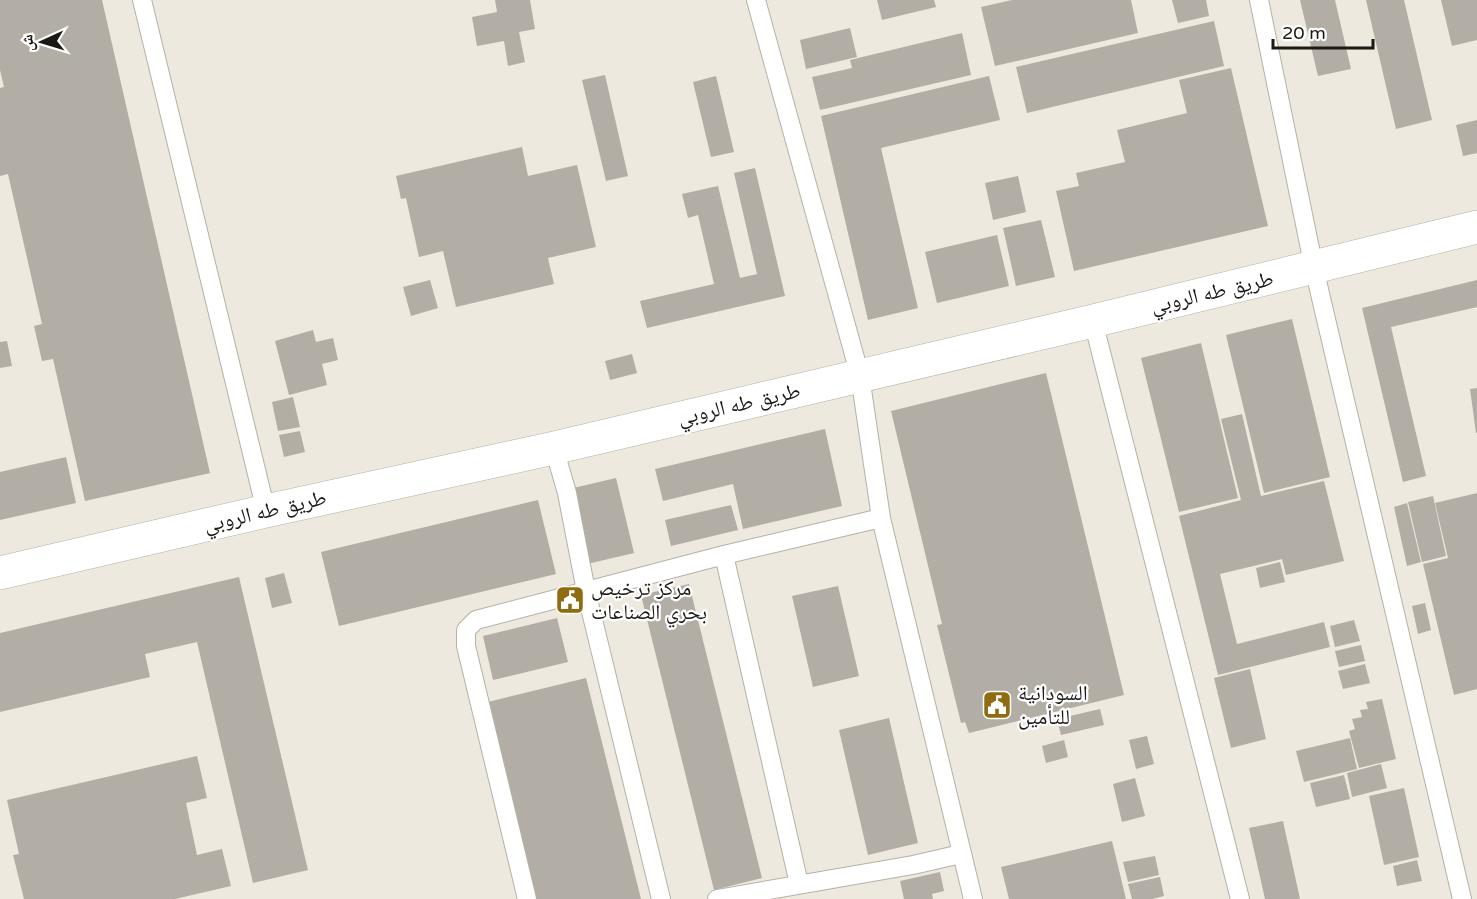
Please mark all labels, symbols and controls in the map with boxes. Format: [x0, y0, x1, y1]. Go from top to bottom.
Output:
north arrow [12, 12, 72, 72]
scale bar [1273, 12, 1374, 50]
text: 20 m [1282, 22, 1326, 44]
text: ش [17, 34, 39, 52]
street label: طريق طه الروبي [1148, 266, 1277, 322]
street label: طريق طه الروبي [675, 378, 804, 434]
street label: طريق طه الروبي [201, 485, 330, 541]
place label: مركز ترخيص بحري الصناعات [591, 576, 707, 628]
public building icon: مركز ترخيص بحري الصناعات [554, 584, 586, 616]
place label: السودانية للتأمين [1018, 681, 1088, 730]
public building icon: السودانية للتأمين [981, 689, 1013, 721]

